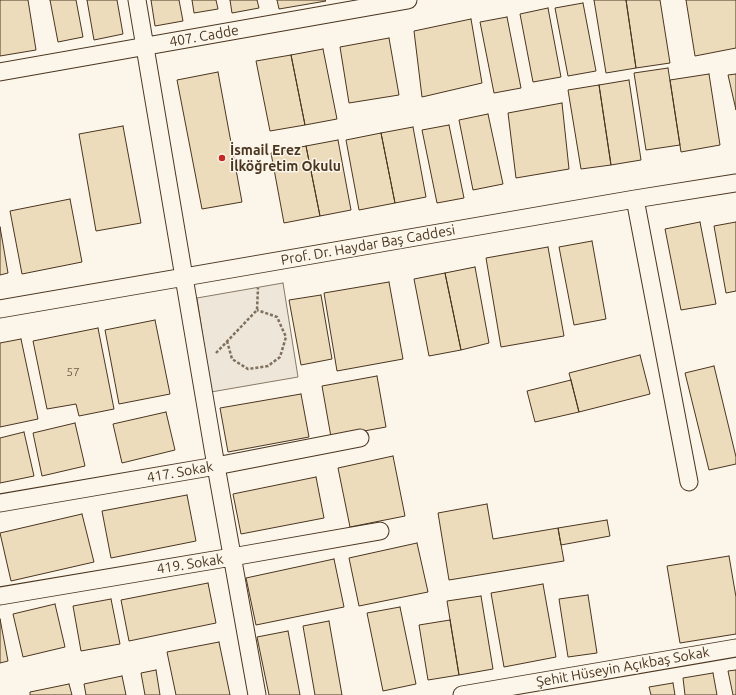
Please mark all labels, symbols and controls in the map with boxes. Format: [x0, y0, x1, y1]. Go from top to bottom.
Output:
street label: 407. Cadde [168, 22, 240, 50]
place label: İsmail Erez İlköğretim Okulu [230, 142, 341, 174]
marker: İsmail Erez İlköğretim Okulu [217, 153, 227, 163]
street label: Prof. Dr. Haydar Baş Caddesi [280, 221, 456, 269]
house number: 57 [66, 365, 80, 379]
street label: 417. Sokak [145, 458, 215, 486]
street label: 419. Sokak [156, 550, 224, 578]
street label: Şehit Hüseyin Açıkbaş Sokak [535, 643, 711, 691]

